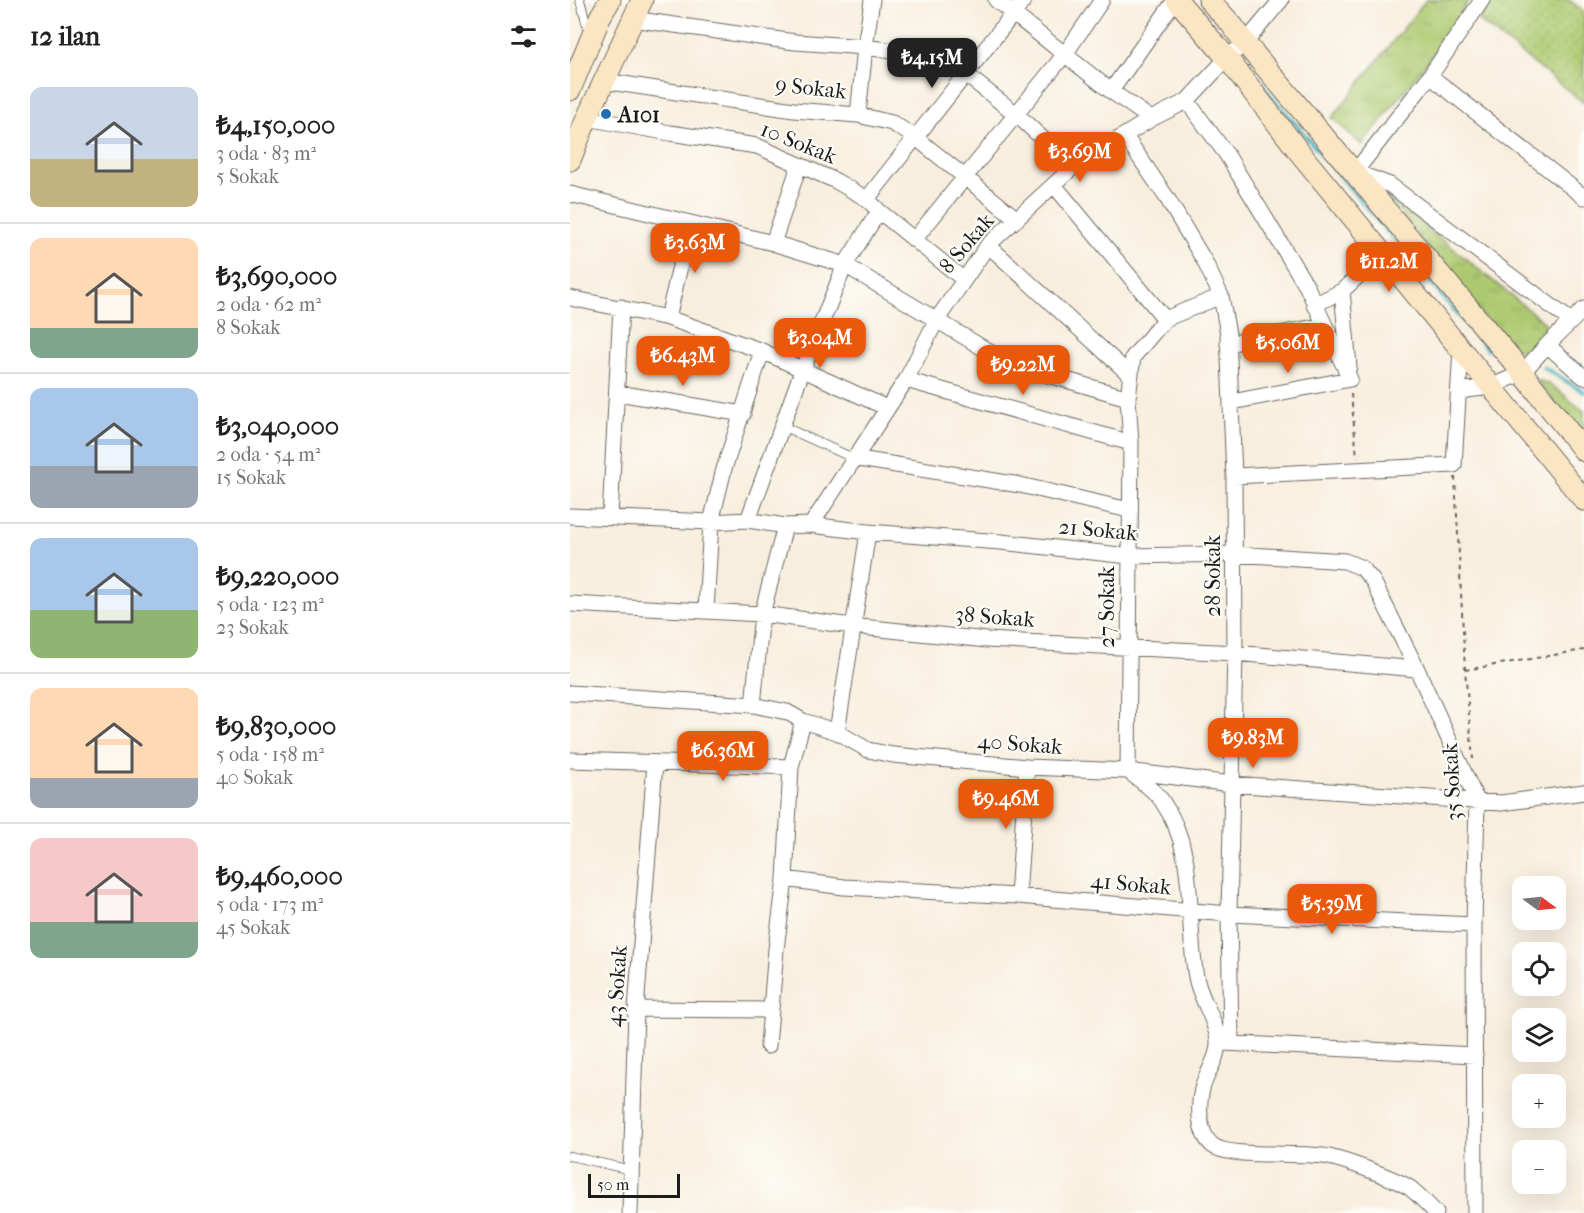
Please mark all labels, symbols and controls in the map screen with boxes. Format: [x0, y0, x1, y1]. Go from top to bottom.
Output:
icon: filters [507, 20, 540, 53]
text: 12 ilan [30, 21, 100, 52]
pin: ₺4.15M [883, 38, 981, 89]
text: ₺4.15M [901, 46, 963, 69]
street label: 9 Sokak [774, 71, 848, 105]
place label: A101 [616, 102, 660, 128]
marker: A101 [599, 107, 613, 121]
text: ₺4,150,000 [216, 110, 335, 141]
icon: home [78, 111, 150, 183]
street label: 10 Sokak [757, 116, 841, 170]
pin: ₺3.69M [1031, 132, 1129, 183]
text: ₺3.69M [1048, 140, 1112, 163]
text: 3 oda · 83 m² [216, 142, 316, 165]
text: 5 Sokak [216, 165, 279, 188]
street label: 8 Sokak [934, 208, 1000, 279]
pin: ₺3.63M [646, 223, 744, 274]
text: ₺3.63M [665, 231, 725, 254]
pin: ₺11.2M [1340, 242, 1438, 293]
text: ₺11.2M [1360, 250, 1418, 273]
text: ₺3,690,000 [216, 261, 337, 292]
icon: home [78, 262, 150, 334]
text: 2 oda · 62 m² [216, 293, 321, 316]
text: 8 Sokak [216, 316, 280, 339]
pin: ₺3.04M [771, 318, 869, 369]
pin: ₺5.06M [1239, 323, 1337, 374]
text: ₺3.04M [788, 326, 852, 349]
text: ₺5.06M [1256, 331, 1320, 354]
pin: ₺6.43M [634, 336, 732, 387]
text: ₺6.43M [651, 344, 715, 367]
pin: ₺9.22M [974, 345, 1072, 396]
text: ₺9.22M [991, 353, 1055, 376]
text: ₺3,040,000 [216, 411, 339, 442]
icon: home [78, 412, 150, 484]
text: 2 oda · 54 m² [216, 443, 320, 466]
text: 15 Sokak [216, 466, 286, 489]
street label: 21 Sokak [1057, 514, 1139, 546]
street label: 28 Sokak [1200, 534, 1226, 617]
text: ₺9,220,000 [216, 561, 339, 592]
icon: home [78, 562, 150, 634]
street label: 27 Sokak [1094, 565, 1120, 648]
text: 5 oda · 123 m² [216, 593, 324, 616]
street label: 38 Sokak [954, 601, 1036, 633]
text: 23 Sokak [216, 616, 289, 639]
text: ₺9,830,000 [216, 711, 336, 742]
icon: home [78, 712, 150, 784]
pin: ₺9.83M [1204, 718, 1302, 769]
text: ₺9.83M [1222, 726, 1284, 749]
street label: 40 Sokak [977, 728, 1064, 760]
pin: ₺6.36M [674, 731, 772, 782]
text: ₺6.36M [691, 739, 755, 762]
street label: 35 Sokak [1437, 741, 1467, 822]
text: 5 oda · 158 m² [216, 743, 324, 766]
text: 40 Sokak [216, 766, 293, 789]
pin: ₺9.46M [957, 779, 1055, 830]
text: ₺9.46M [972, 787, 1040, 810]
text: ₺9,460,000 [216, 861, 343, 892]
icon: home [78, 862, 150, 934]
street label: 41 Sokak [1090, 868, 1173, 901]
north arrow [1512, 876, 1566, 930]
map controls [1512, 876, 1566, 1194]
pin: ₺5.39M [1283, 884, 1381, 935]
text: ₺5.39M [1302, 892, 1362, 915]
text: 5 oda · 173 m² [216, 893, 323, 916]
text: 45 Sokak [216, 916, 290, 939]
button: locate [1512, 942, 1566, 996]
street label: 43 Sokak [601, 944, 633, 1028]
button: layers [1512, 1008, 1566, 1062]
button: + [1512, 1074, 1566, 1128]
button: − [1512, 1140, 1566, 1194]
scale bar [588, 1171, 680, 1198]
text: 50 m [597, 1175, 629, 1194]

